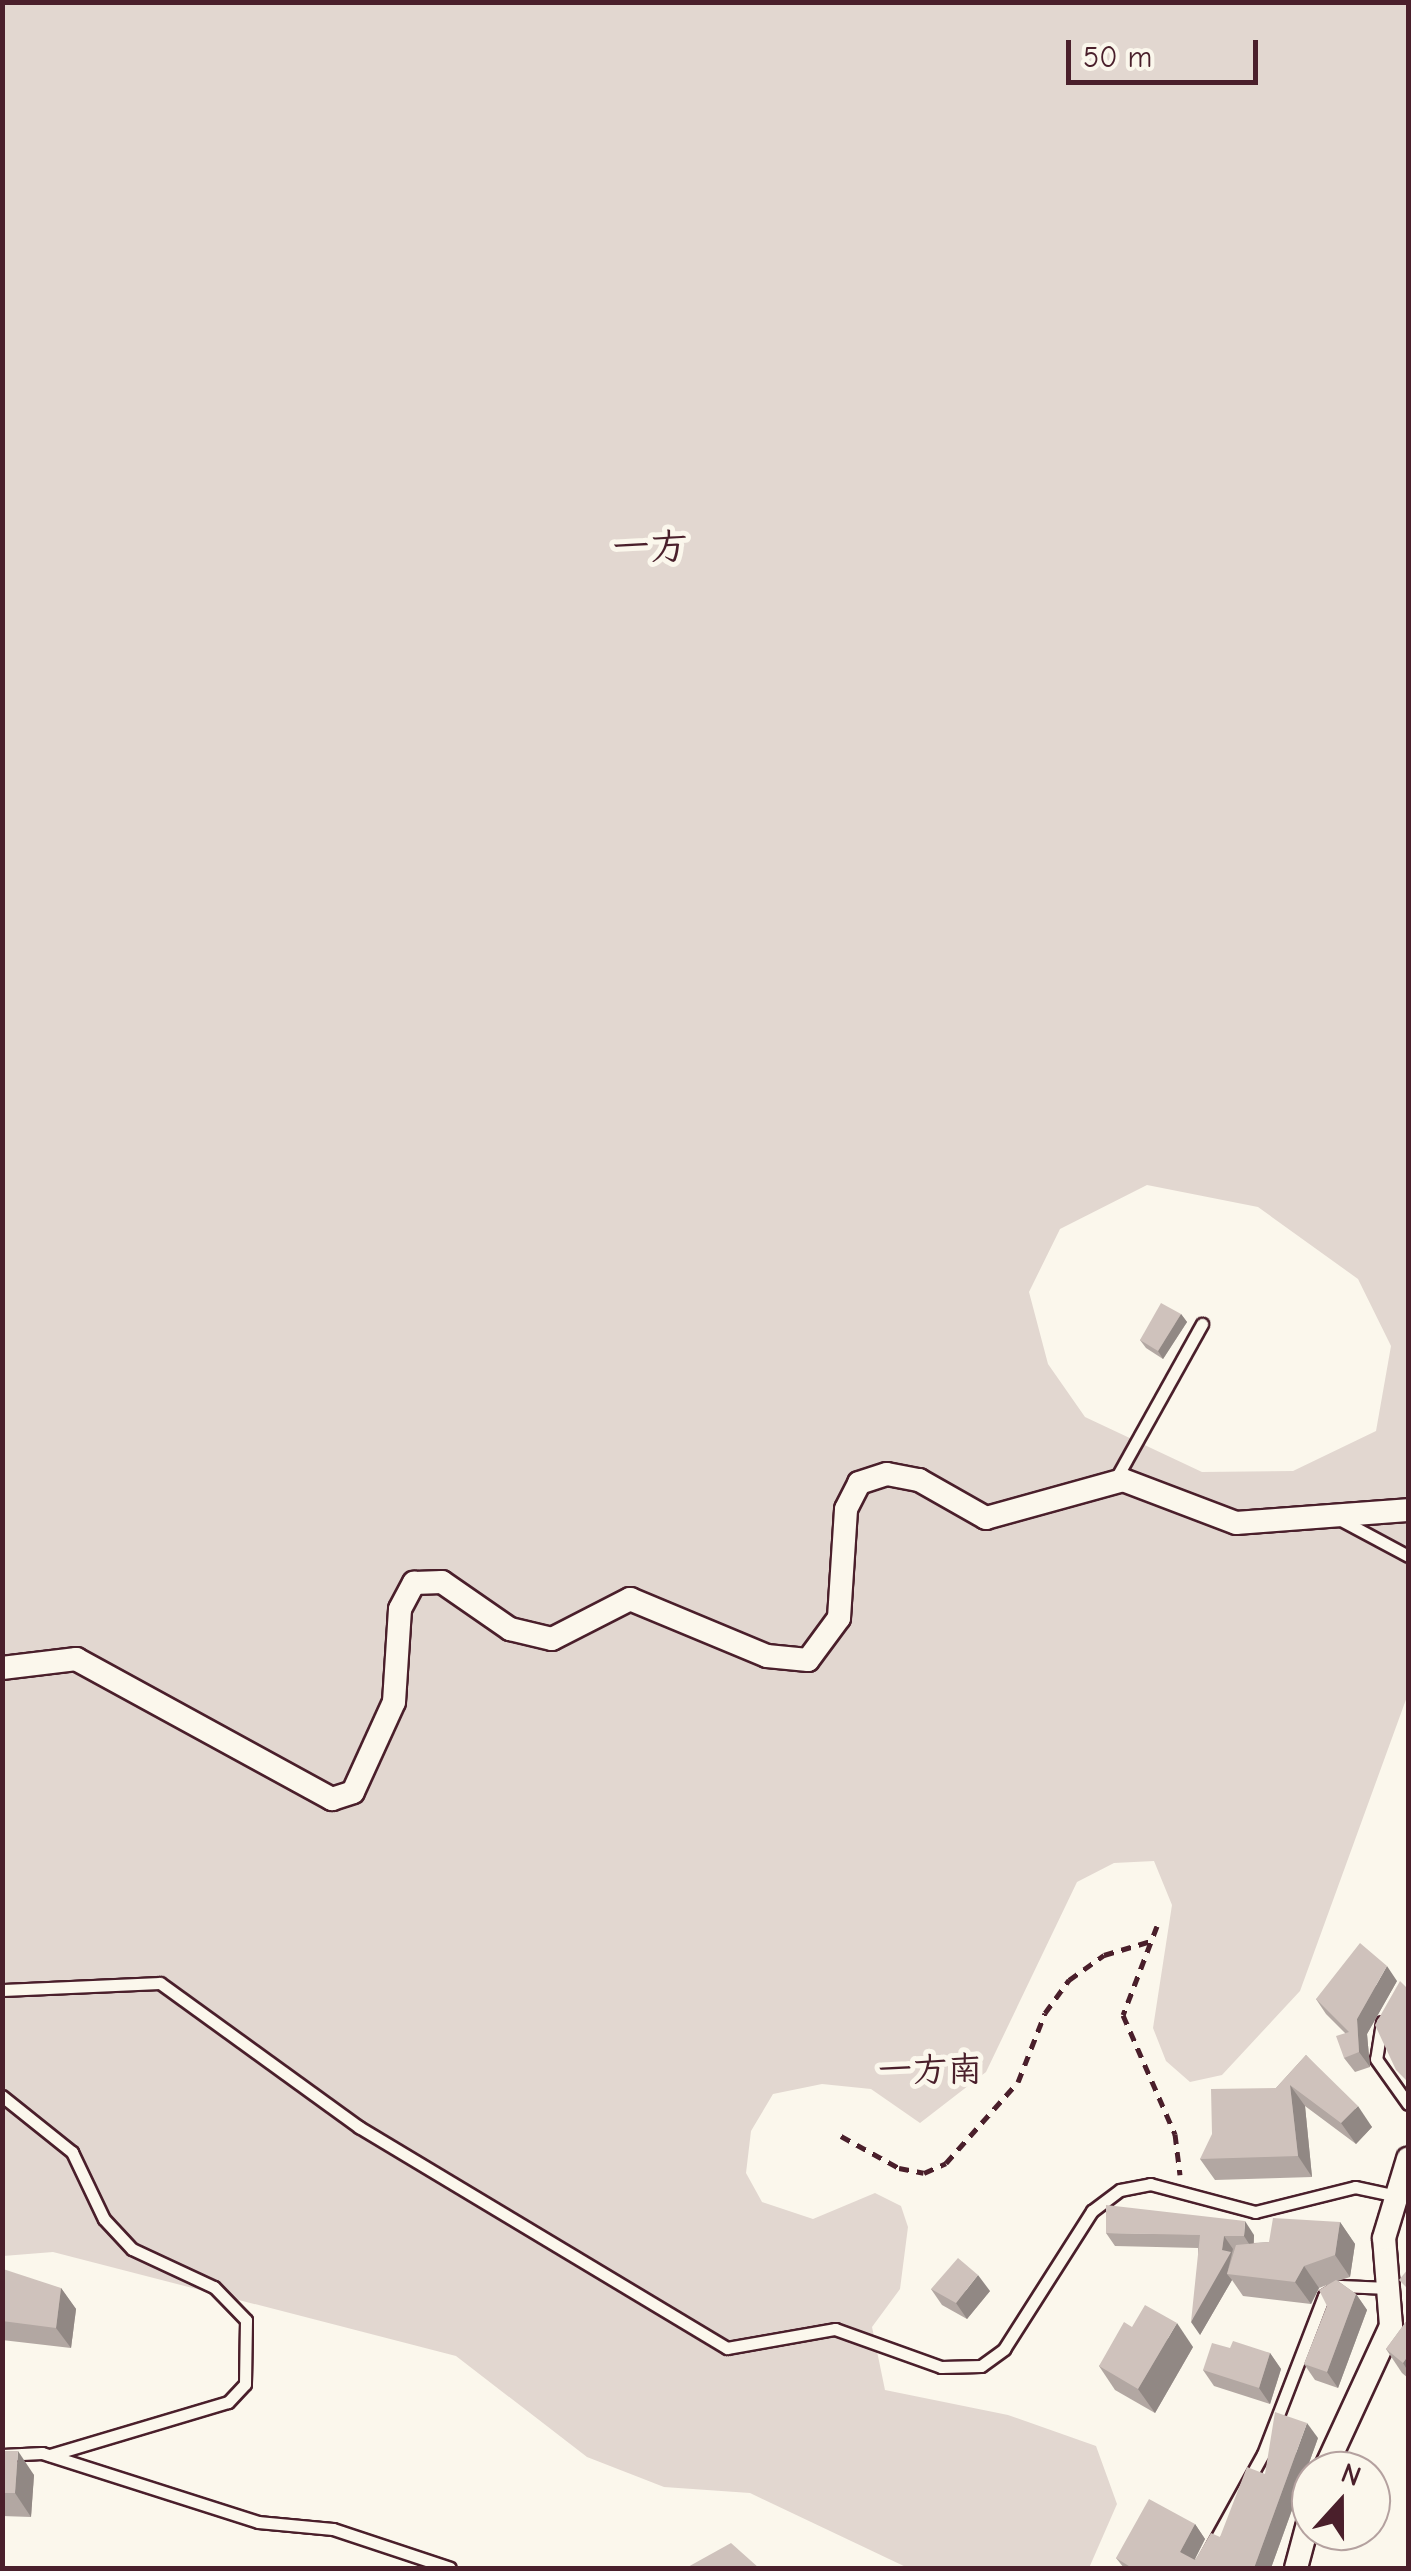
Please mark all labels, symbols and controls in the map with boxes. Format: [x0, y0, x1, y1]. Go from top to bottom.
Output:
scale bar [1071, 20, 1264, 82]
text: 50 m [1083, 40, 1152, 75]
district label: 一方 [612, 525, 688, 571]
district label: 一方南 [878, 2049, 982, 2091]
north arrow [1291, 2451, 1391, 2551]
text: N [1337, 2457, 1365, 2493]

